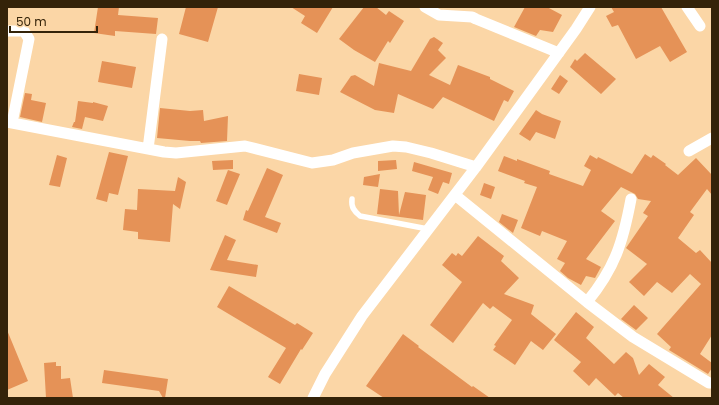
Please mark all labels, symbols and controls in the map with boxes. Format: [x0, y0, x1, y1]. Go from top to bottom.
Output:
scale bar [10, 8, 97, 34]
text: 50 m [16, 13, 47, 30]

